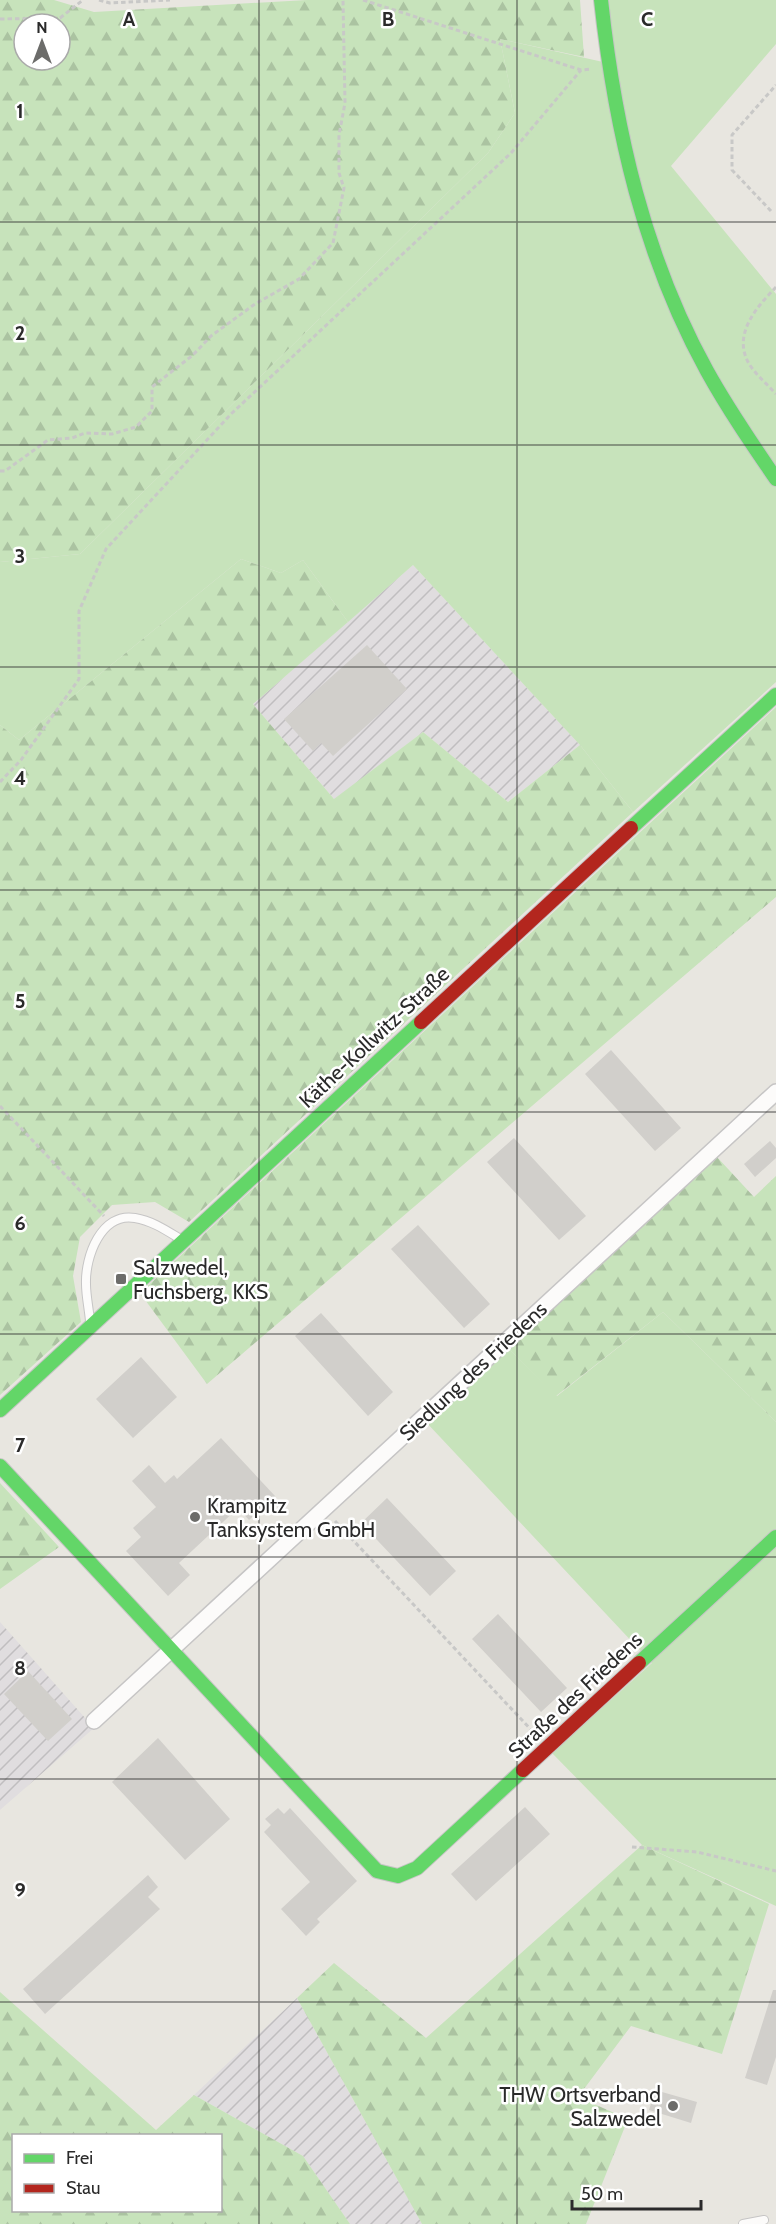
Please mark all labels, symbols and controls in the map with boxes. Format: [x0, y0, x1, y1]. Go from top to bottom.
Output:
text: A [123, 7, 136, 31]
text: B [382, 7, 394, 31]
text: C [641, 7, 653, 31]
north arrow [12, 12, 72, 72]
text: N [36, 18, 48, 37]
text: 1 [16, 99, 24, 123]
text: 2 [15, 321, 25, 345]
text: 3 [15, 544, 25, 568]
text: 4 [14, 766, 26, 790]
street label: Käthe-Kollwitz-Straße [294, 961, 454, 1113]
text: 5 [15, 989, 25, 1013]
text: 6 [14, 1211, 26, 1235]
place label: Salzwedel, Fuchsberg, KKS [133, 1255, 268, 1304]
marker: Salzwedel, Fuchsberg, KKS [114, 1272, 128, 1286]
street label: Siedlung des Friedens [394, 1296, 552, 1446]
text: 7 [15, 1433, 26, 1457]
place label: Krampitz Tanksystem GmbH [207, 1493, 375, 1542]
marker: Krampitz Tanksystem GmbH [188, 1510, 202, 1524]
street label: Straße des Friedens [503, 1626, 647, 1763]
text: 8 [14, 1656, 26, 1680]
text: 9 [14, 1878, 26, 1902]
place label: THW Ortsverband Salzwedel [499, 2082, 661, 2131]
marker: THW Ortsverband Salzwedel [666, 2099, 680, 2113]
legend [12, 2134, 222, 2212]
text: Frei [66, 2147, 93, 2169]
scale bar [572, 2173, 701, 2211]
text: Stau [66, 2177, 100, 2199]
text: 50 m [581, 2183, 623, 2205]

